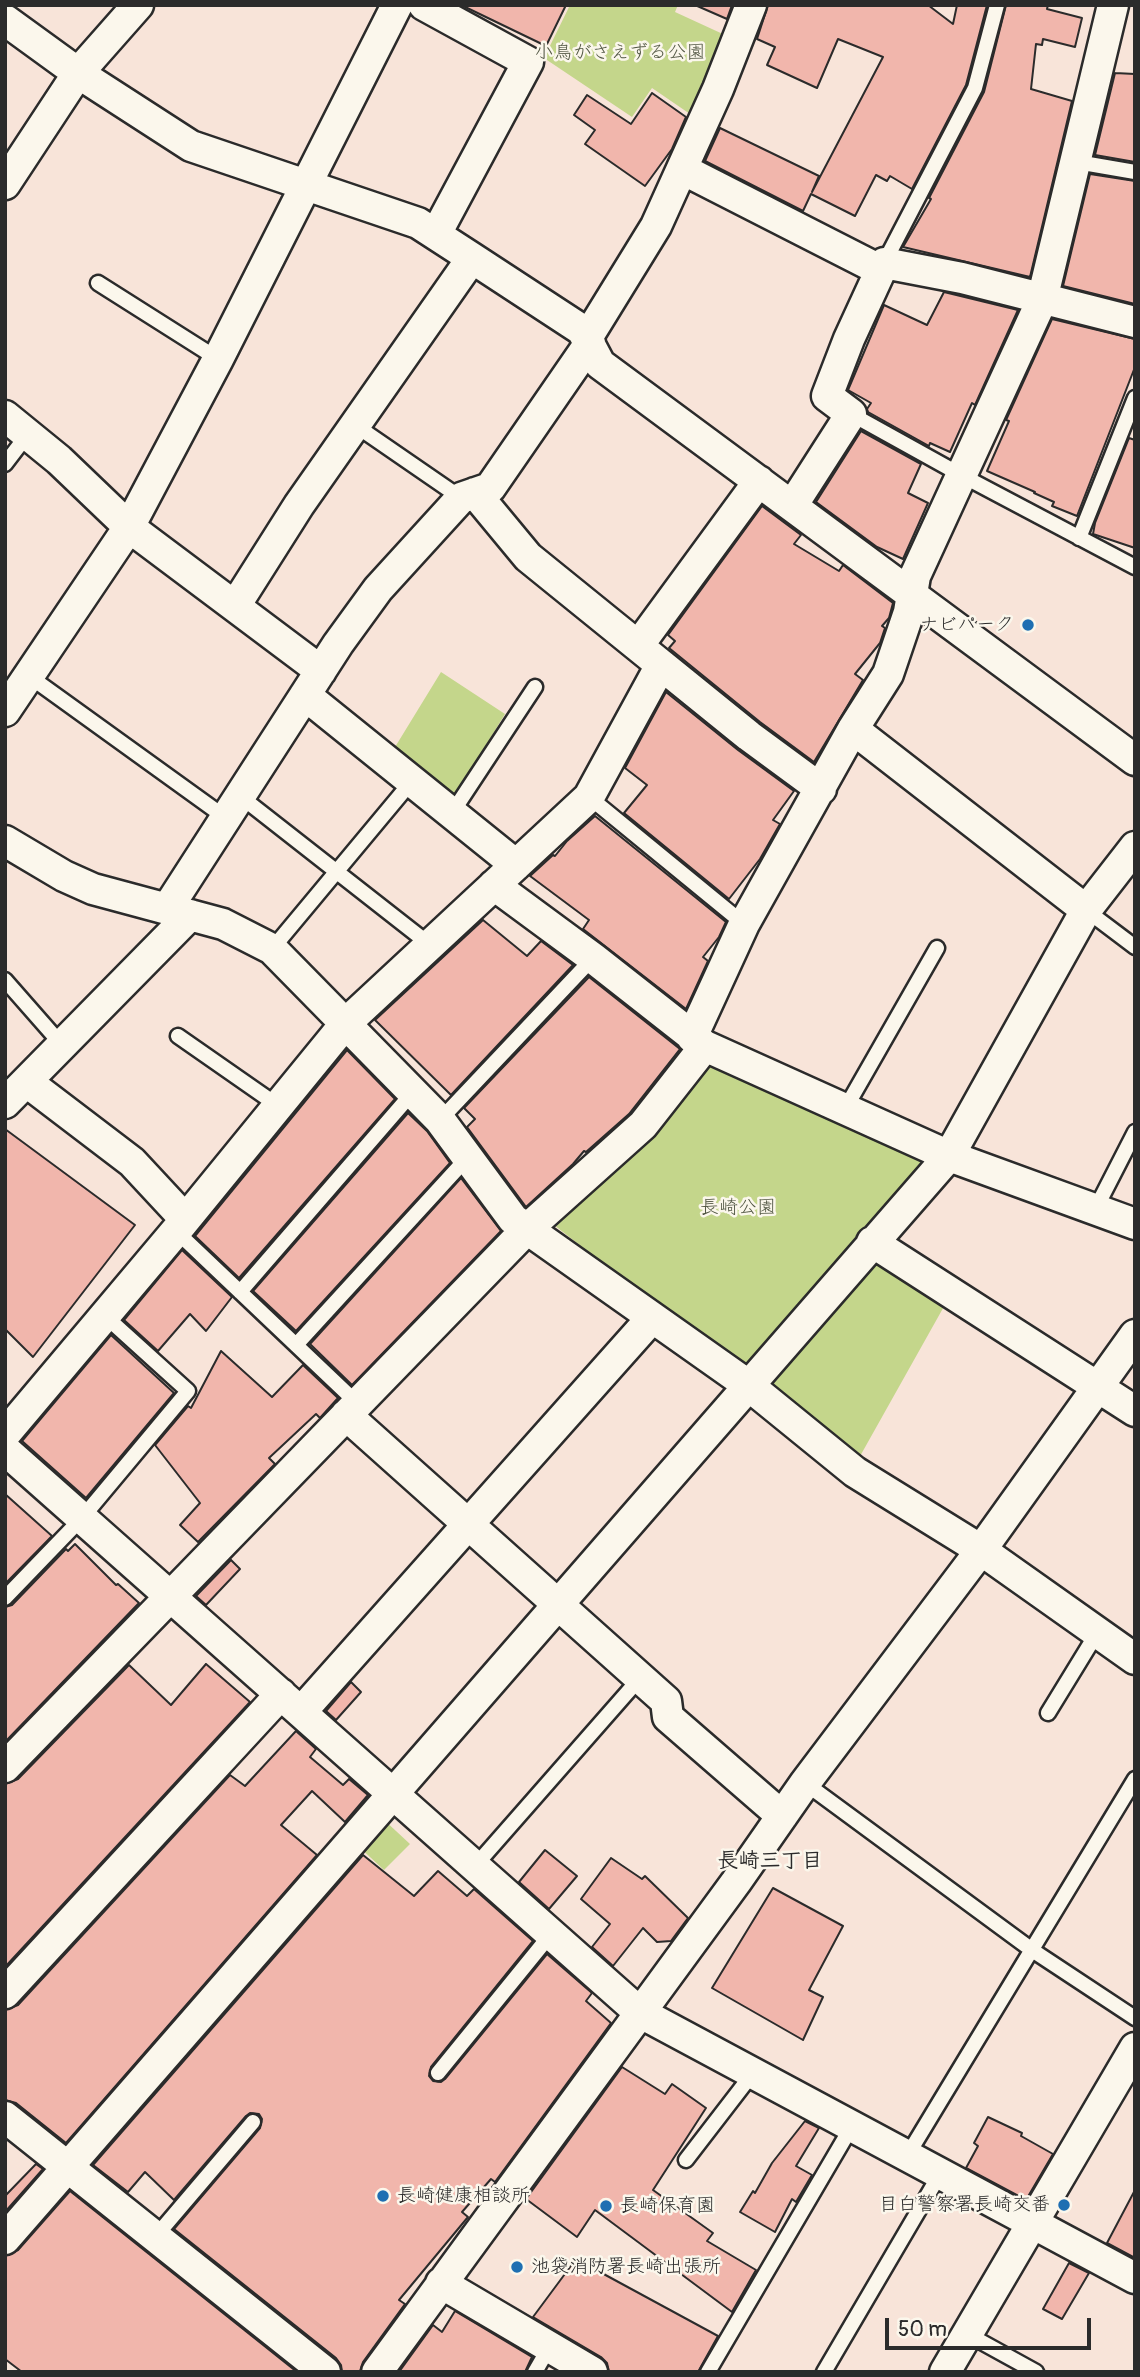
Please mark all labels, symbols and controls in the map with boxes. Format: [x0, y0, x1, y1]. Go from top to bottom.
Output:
park label: 小鳥がさえずる公園 [535, 42, 705, 64]
place label: ナビパーク [919, 614, 1014, 636]
marker: ナビパーク [1020, 617, 1036, 633]
park label: 長崎公園 [700, 1197, 776, 1219]
district label: 長崎三丁目 [718, 1849, 822, 1875]
place label: 長崎健康相談所 [397, 2185, 530, 2207]
marker: 長崎健康相談所 [375, 2188, 391, 2204]
place label: 目白警察署長崎交番 [879, 2194, 1050, 2216]
place label: 長崎保育園 [620, 2195, 715, 2217]
marker: 目白警察署長崎交番 [1056, 2197, 1072, 2213]
marker: 長崎保育園 [598, 2198, 614, 2214]
place label: 池袋消防署長崎出張所 [531, 2256, 721, 2278]
marker: 池袋消防署長崎出張所 [509, 2259, 525, 2275]
scale bar [888, 2304, 1094, 2348]
text: 50 m [898, 2316, 947, 2343]

